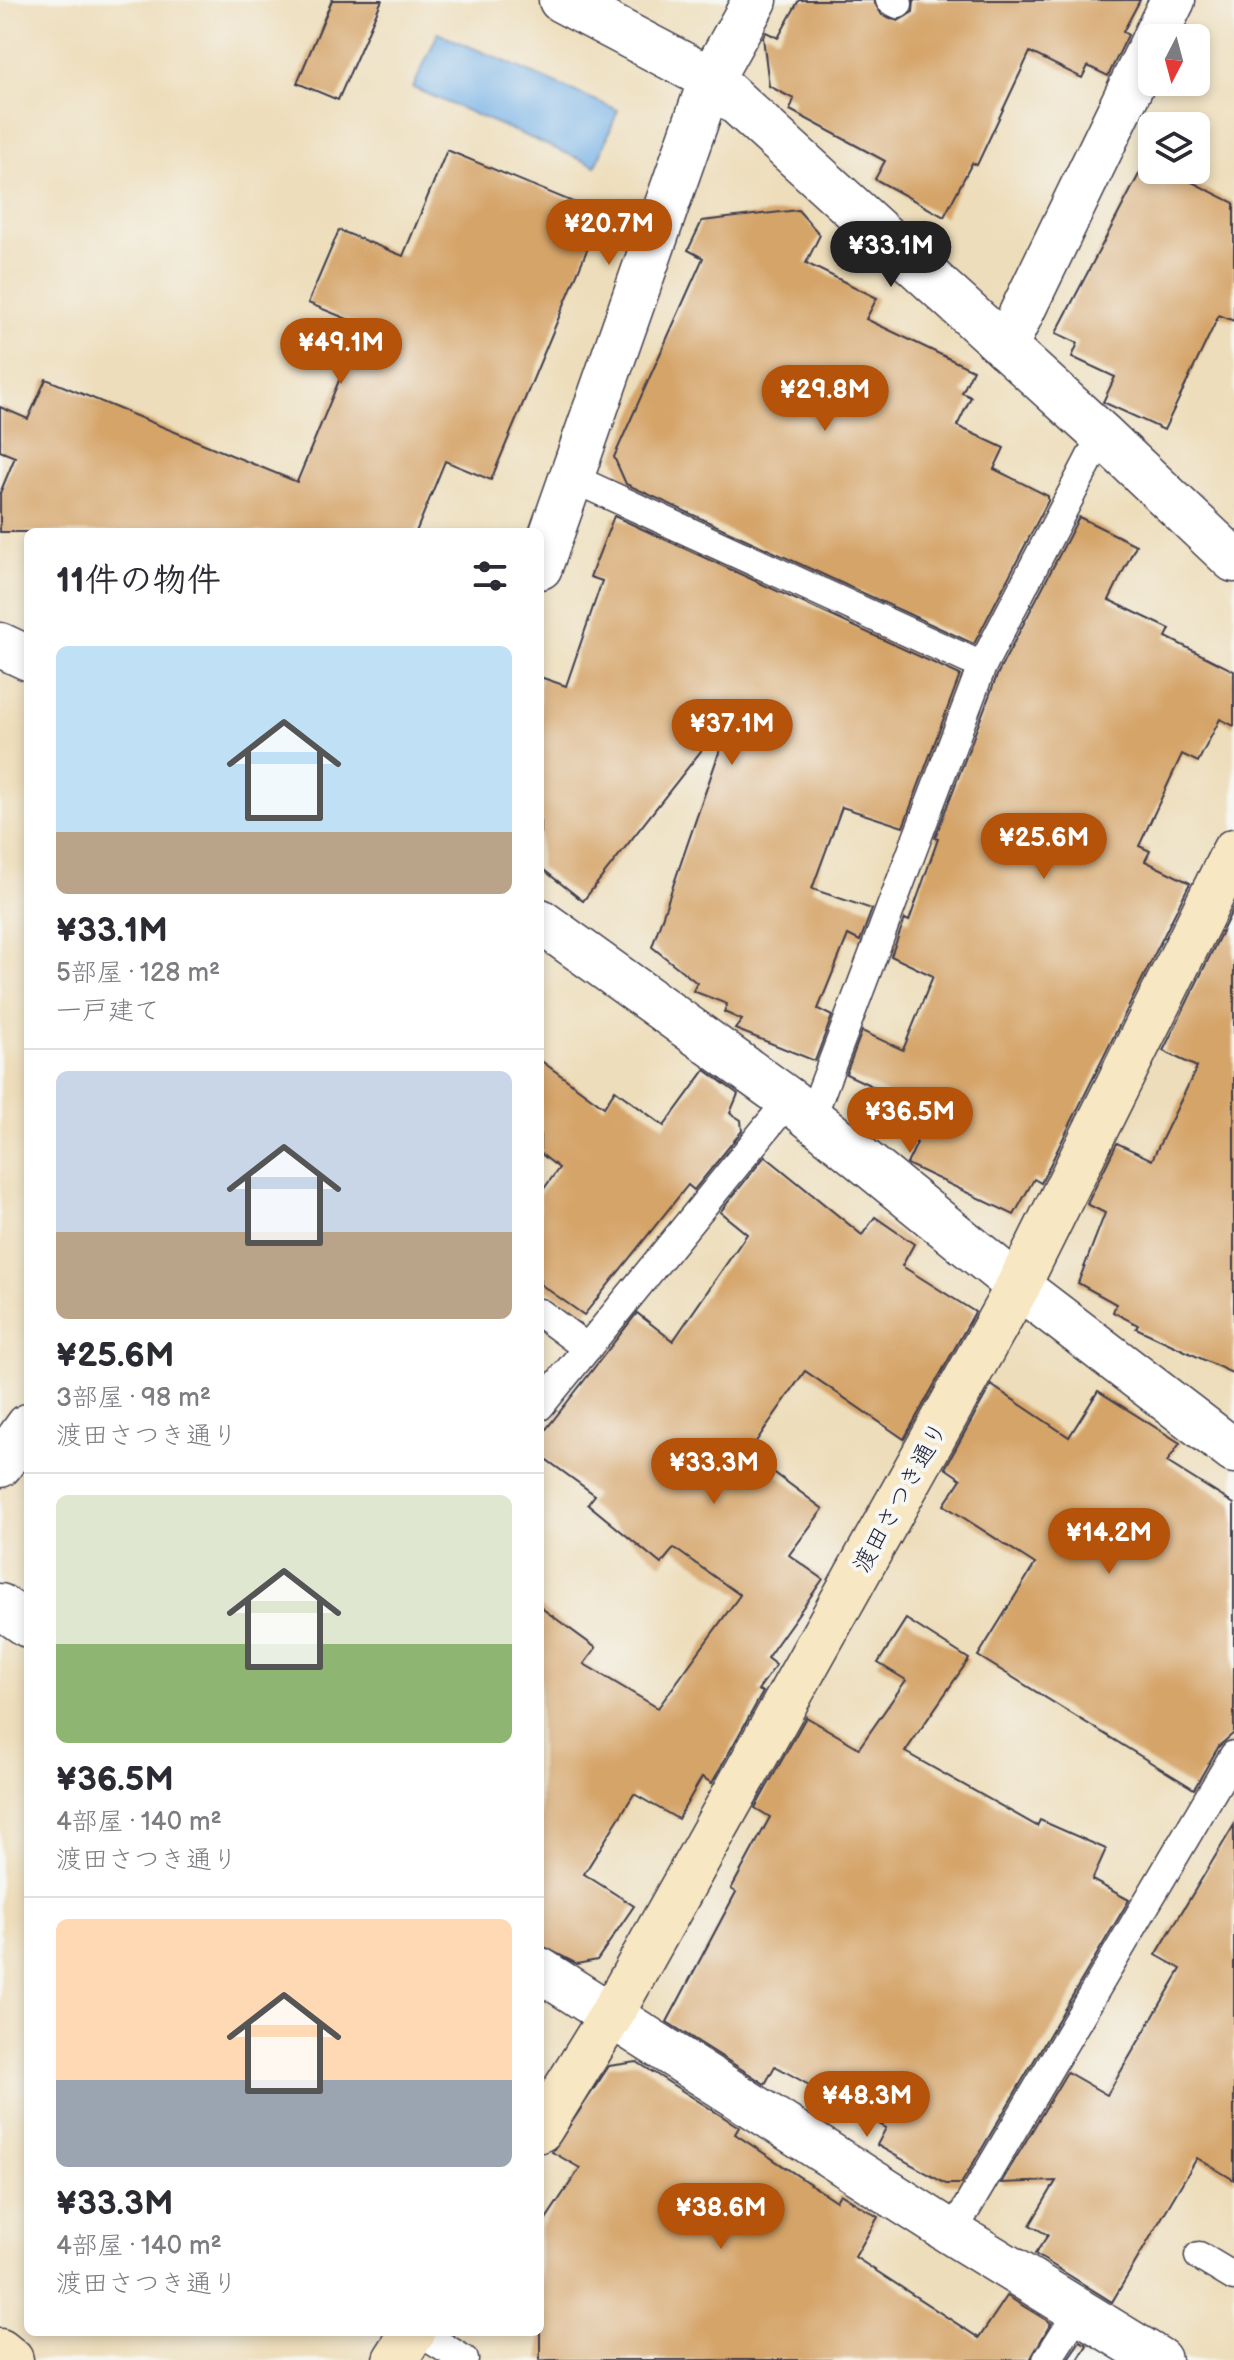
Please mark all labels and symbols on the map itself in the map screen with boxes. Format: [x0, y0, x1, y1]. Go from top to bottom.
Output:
north arrow [1138, 24, 1210, 96]
pin: ¥20.7M [544, 199, 674, 267]
pin: ¥33.1M [826, 221, 956, 289]
pin: ¥49.1M [276, 318, 406, 386]
pin: ¥29.8M [760, 365, 890, 433]
pin: ¥37.1M [667, 699, 797, 767]
pin: ¥25.6M [979, 813, 1109, 881]
pin: ¥36.5M [845, 1087, 975, 1155]
street label: 渡田さつき通り [847, 1417, 954, 1578]
pin: ¥33.3M [649, 1438, 779, 1506]
pin: ¥14.2M [1044, 1508, 1174, 1576]
pin: ¥48.3M [802, 2071, 932, 2139]
pin: ¥38.6M [656, 2183, 786, 2251]

